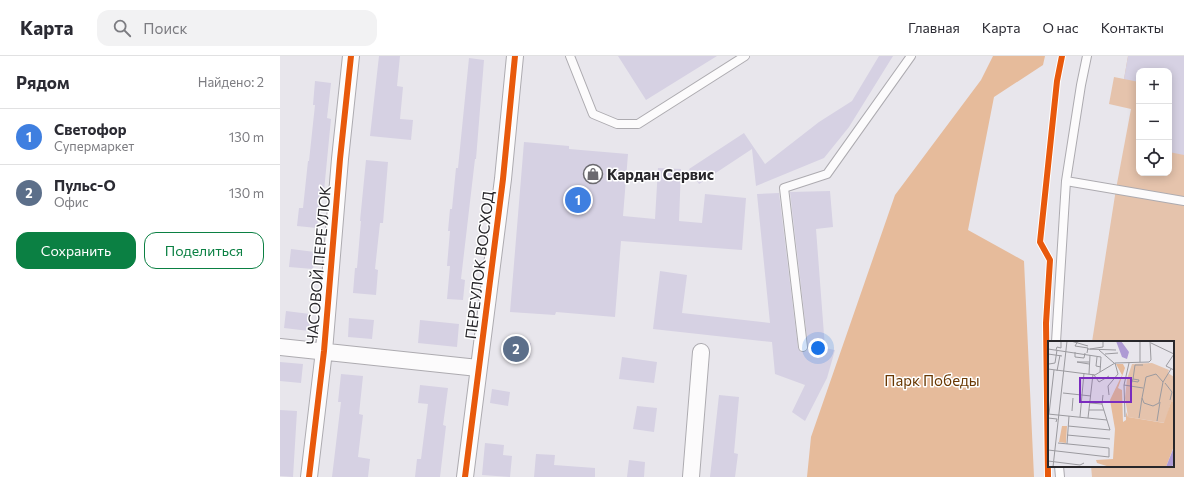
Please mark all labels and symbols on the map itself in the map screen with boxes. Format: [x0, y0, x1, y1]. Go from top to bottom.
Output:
shop icon: Кардан Сервис [582, 163, 604, 185]
place label: Кардан Сервис [607, 165, 714, 183]
street label: ЧАСОВОЙ ПЕРЕУЛОК [302, 185, 334, 345]
pin: 1 [565, 185, 591, 215]
street label: ПЕРЕУЛОК ВОСХОД [461, 190, 497, 340]
pin: 2 [503, 334, 529, 364]
your location [808, 338, 828, 358]
inset map [1048, 341, 1174, 467]
park label: Парк Победы [884, 371, 980, 389]

